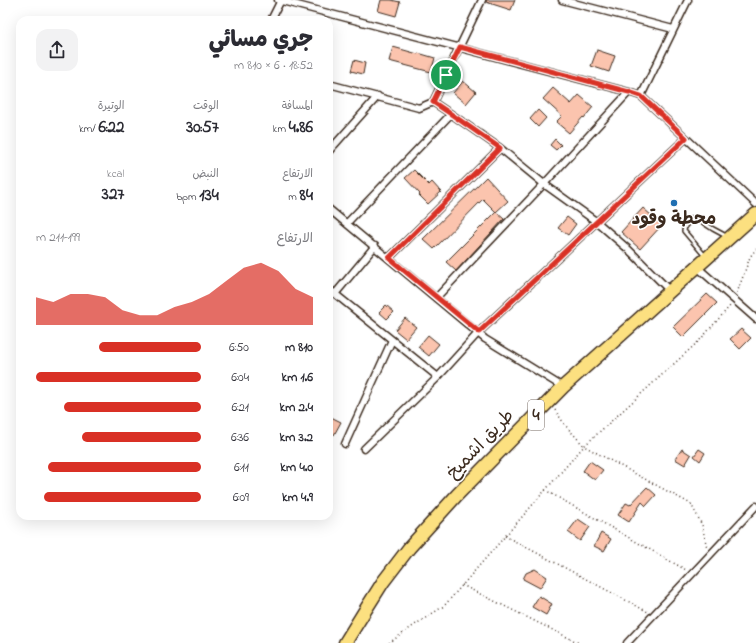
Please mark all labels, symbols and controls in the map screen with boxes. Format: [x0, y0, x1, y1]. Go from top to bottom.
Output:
text: جري مسائي [209, 25, 313, 57]
button: share [36, 29, 78, 71]
text: 18:52 · 6 × 810 m [234, 56, 313, 75]
pin [429, 58, 463, 92]
icon: arrive [435, 64, 457, 86]
text: الوتيرة [98, 98, 124, 114]
text: الوقت [193, 98, 219, 114]
text: المسافة [282, 98, 313, 114]
text: 6:22 [99, 115, 124, 140]
text: 30:57 [186, 115, 219, 140]
text: 4.86 [289, 115, 313, 140]
text: /km [79, 121, 99, 137]
text: km [273, 121, 289, 137]
text: kcal [107, 166, 124, 182]
text: النبض [192, 166, 219, 182]
text: الارتفاع [282, 166, 313, 182]
text: 327 [102, 182, 124, 207]
text: 134 [199, 183, 219, 208]
text: 84 [300, 183, 313, 208]
text: bpm [176, 189, 199, 205]
text: m [288, 189, 300, 205]
marker: محطة وقود [669, 198, 679, 208]
place label: محطة وقود [632, 207, 716, 233]
text: 199–211 m [36, 228, 80, 247]
text: الارتفاع [277, 229, 313, 248]
text: 6:50 [229, 338, 249, 357]
text: 810 m [285, 338, 313, 357]
text: 6:04 [231, 368, 249, 387]
text: 1.6 km [281, 368, 313, 387]
text: 6:21 [232, 398, 249, 417]
text: 2.4 km [279, 398, 313, 417]
road number: 4 [528, 400, 544, 430]
street label: طريق اشميخ [441, 404, 521, 486]
text: 6:36 [231, 428, 249, 447]
text: 3.2 km [279, 428, 313, 447]
text: 6:11 [234, 458, 249, 477]
text: 4.0 km [280, 458, 313, 477]
text: 6:09 [233, 488, 249, 507]
text: 4.9 km [282, 488, 313, 507]

